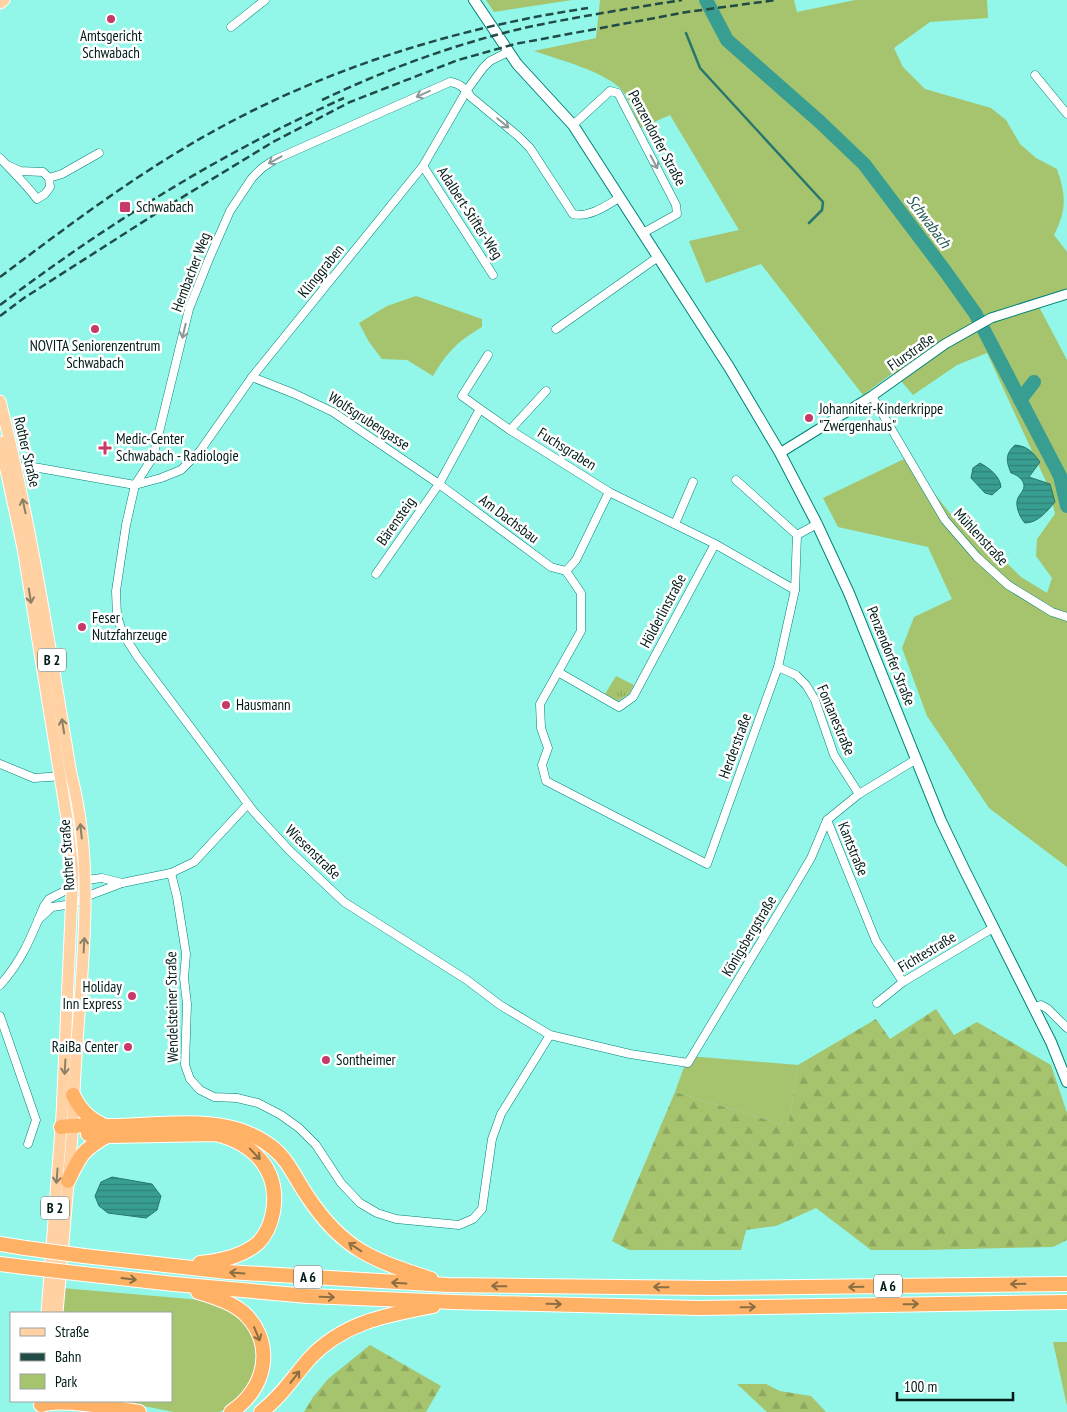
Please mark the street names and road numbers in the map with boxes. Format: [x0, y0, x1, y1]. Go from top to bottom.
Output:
street label: Penzendorfer Straße [624, 87, 691, 189]
street label: Adalbert-Stifter-Weg [433, 163, 507, 263]
street label: Hembacher Weg [167, 229, 214, 314]
street label: Klinggraben [293, 240, 348, 301]
street label: Flurstraße [883, 329, 938, 375]
street label: Wolfsgrubengasse [325, 387, 414, 454]
street label: Rother Straße [10, 415, 45, 489]
street label: Fuchsgraben [534, 423, 600, 474]
street label: Am Dachsbau [476, 490, 543, 547]
street label: Bärensteig [372, 493, 419, 549]
street label: Mühlenstraße [950, 504, 1013, 569]
street label: Hölderlinstraße [635, 571, 690, 651]
street label: Penzendorfer Straße [863, 603, 920, 708]
road number: B 2 [38, 648, 66, 672]
street label: Fontanestraße [813, 682, 860, 758]
street label: Herderstraße [714, 711, 755, 781]
street label: Rother Straße [55, 819, 78, 891]
street label: Kantstraße [834, 819, 873, 879]
street label: Wiesenstraße [281, 820, 345, 883]
street label: Königsbergstraße [717, 892, 780, 980]
street label: Fichtestraße [894, 927, 959, 976]
street label: Wendelsteiner Straße [161, 951, 182, 1063]
road number: B 2 [41, 1196, 69, 1220]
road number: A 6 [294, 1266, 322, 1288]
road number: A 6 [874, 1274, 902, 1298]

